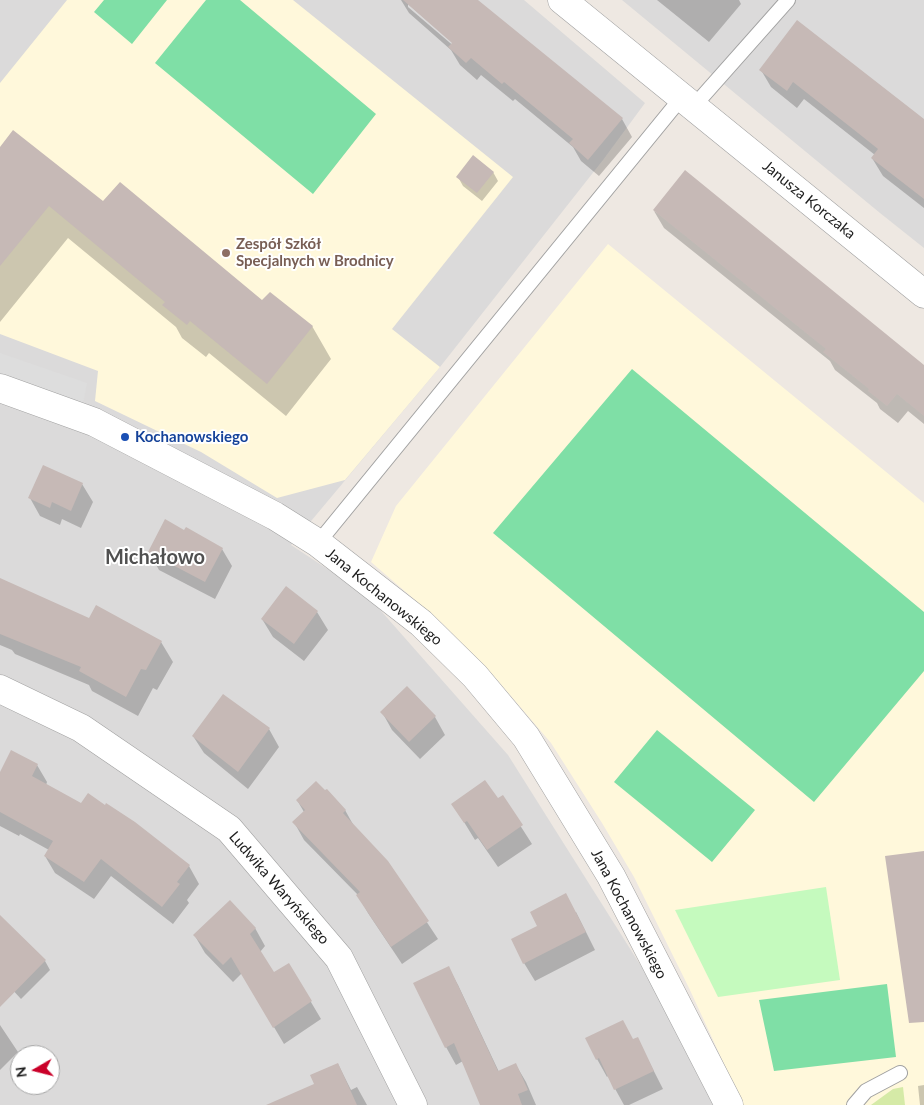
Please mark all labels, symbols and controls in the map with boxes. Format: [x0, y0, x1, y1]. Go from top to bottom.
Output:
street label: Janusza Korczaka [759, 157, 859, 243]
place label: Zespół Szkół Specjalnych w Brodnicy [236, 235, 394, 270]
marker: Zespół Szkół Specjalnych w Brodnicy [220, 247, 232, 259]
place label: Kochanowskiego [135, 428, 248, 446]
marker: Kochanowskiego [119, 431, 131, 443]
street label: Jana Kochanowskiego [322, 545, 446, 649]
district label: Michałowo [105, 546, 205, 570]
street label: Ludwika Waryńskiego [225, 828, 333, 948]
street label: Jana Kochanowskiego [587, 846, 671, 982]
north arrow [10, 1045, 60, 1095]
text: N [11, 1065, 30, 1079]

